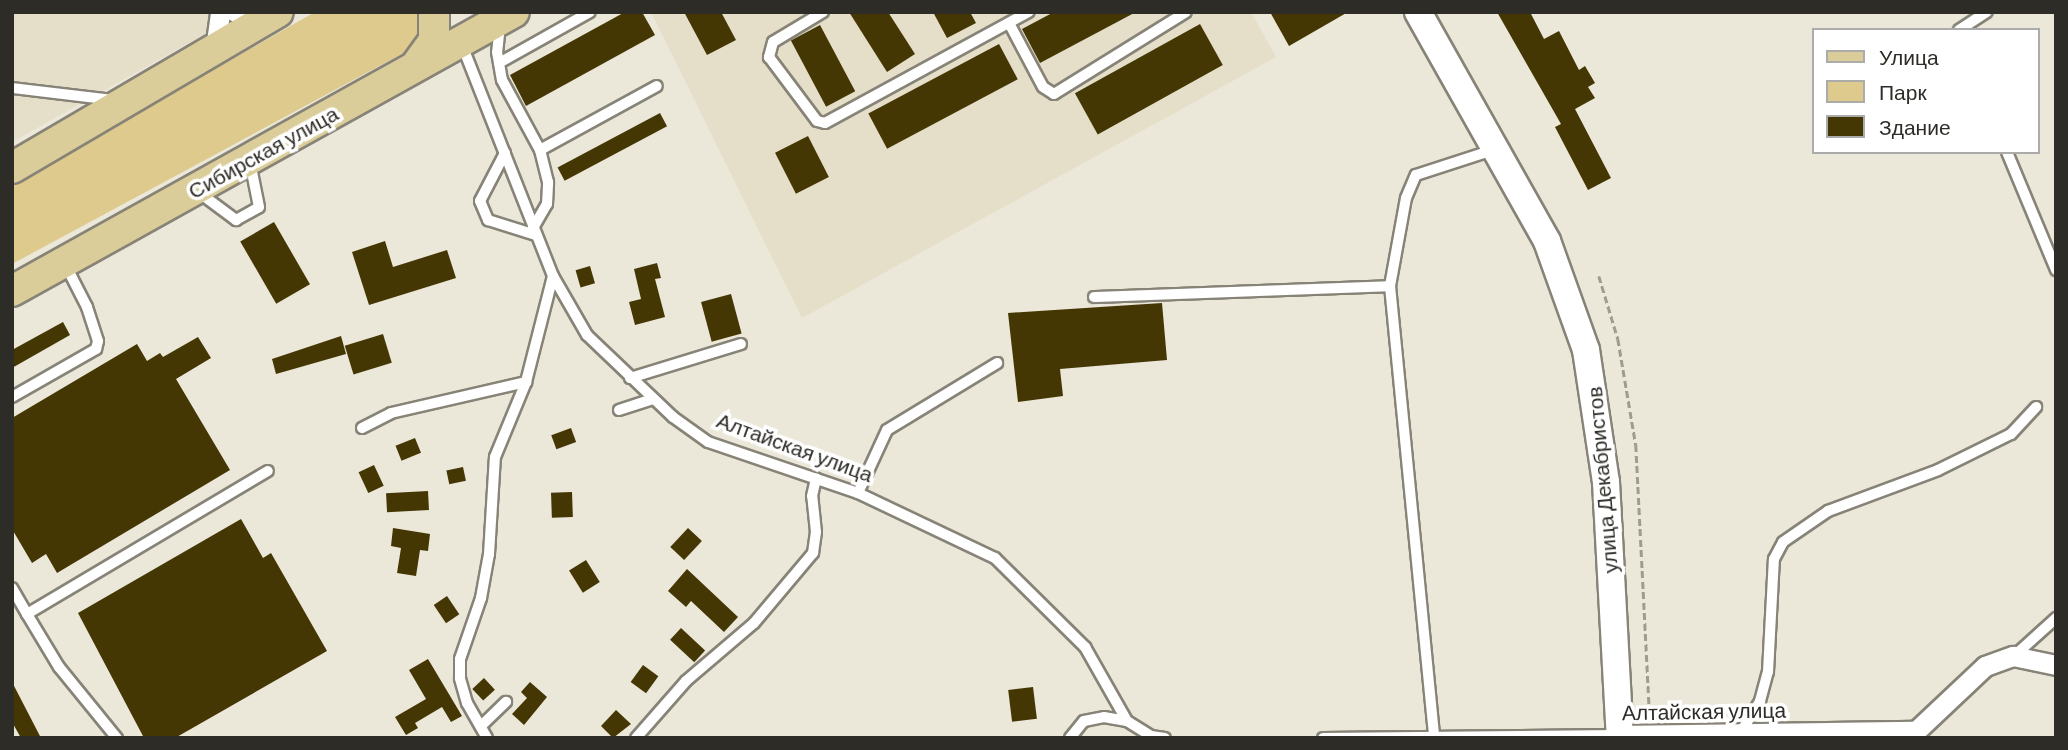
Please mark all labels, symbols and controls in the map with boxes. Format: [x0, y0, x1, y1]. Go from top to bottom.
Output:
legend [1812, 28, 2040, 154]
text: Улица [1879, 44, 1939, 69]
text: Парк [1879, 79, 1927, 104]
street label: Сибирская улица [184, 100, 342, 204]
text: Здание [1879, 114, 1951, 139]
street label: улица Декабристов [1581, 386, 1623, 574]
street label: Алтайская улица [714, 407, 876, 487]
street label: Алтайская улица [1622, 697, 1786, 725]

